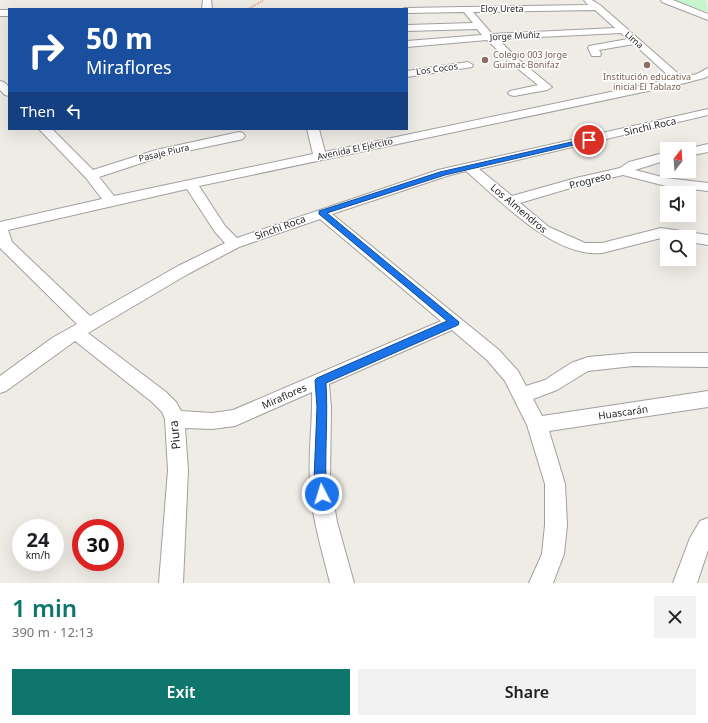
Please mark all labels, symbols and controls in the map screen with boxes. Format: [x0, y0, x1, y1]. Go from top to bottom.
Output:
street label: Eloy Ureta [480, 2, 524, 15]
text: 50 m [86, 19, 153, 57]
icon: right [20, 24, 72, 76]
street label: Jorge Muñiz [489, 28, 540, 43]
street label: Lima [622, 28, 646, 51]
place label: Colegio 003 Jorge Guimac Bonifaz [493, 48, 567, 71]
text: Miraflores [86, 55, 172, 79]
marker: Colegio 003 Jorge Guimac Bonifaz [480, 55, 490, 65]
street label: Los Cocos [415, 59, 459, 78]
marker: Institución educativa inicial El Tablazo [642, 60, 652, 70]
place label: Institución educativa inicial El Tablazo [603, 70, 691, 93]
icon: left [63, 100, 85, 122]
text: Then [20, 101, 55, 121]
street label: Sinchi Roca [623, 113, 677, 139]
pin [572, 123, 606, 157]
icon: arrive [578, 129, 600, 151]
street label: Avenida El Ejército [316, 134, 394, 163]
street label: Pasaje Piura [137, 140, 190, 165]
north arrow [660, 142, 696, 178]
map controls [660, 142, 696, 266]
street label: Progreso [568, 168, 612, 192]
street label: Los Almendros [488, 180, 550, 236]
button: sound [660, 186, 696, 222]
street label: Sinchi Roca [253, 211, 307, 243]
button: search [660, 230, 696, 266]
street label: Miraflores [259, 380, 309, 412]
street label: Huascarán [597, 402, 649, 422]
street label: Piura [165, 420, 184, 450]
position arrow [301, 473, 343, 515]
speed limit sign: 30 [72, 519, 124, 571]
text: 24 [27, 526, 49, 553]
text: km/h [26, 548, 50, 562]
text: 1 min [12, 591, 77, 624]
button: close [654, 596, 696, 638]
text: 390 m · 12:13 [12, 623, 93, 641]
button: Exit [12, 669, 350, 715]
button: Share [358, 669, 696, 715]

